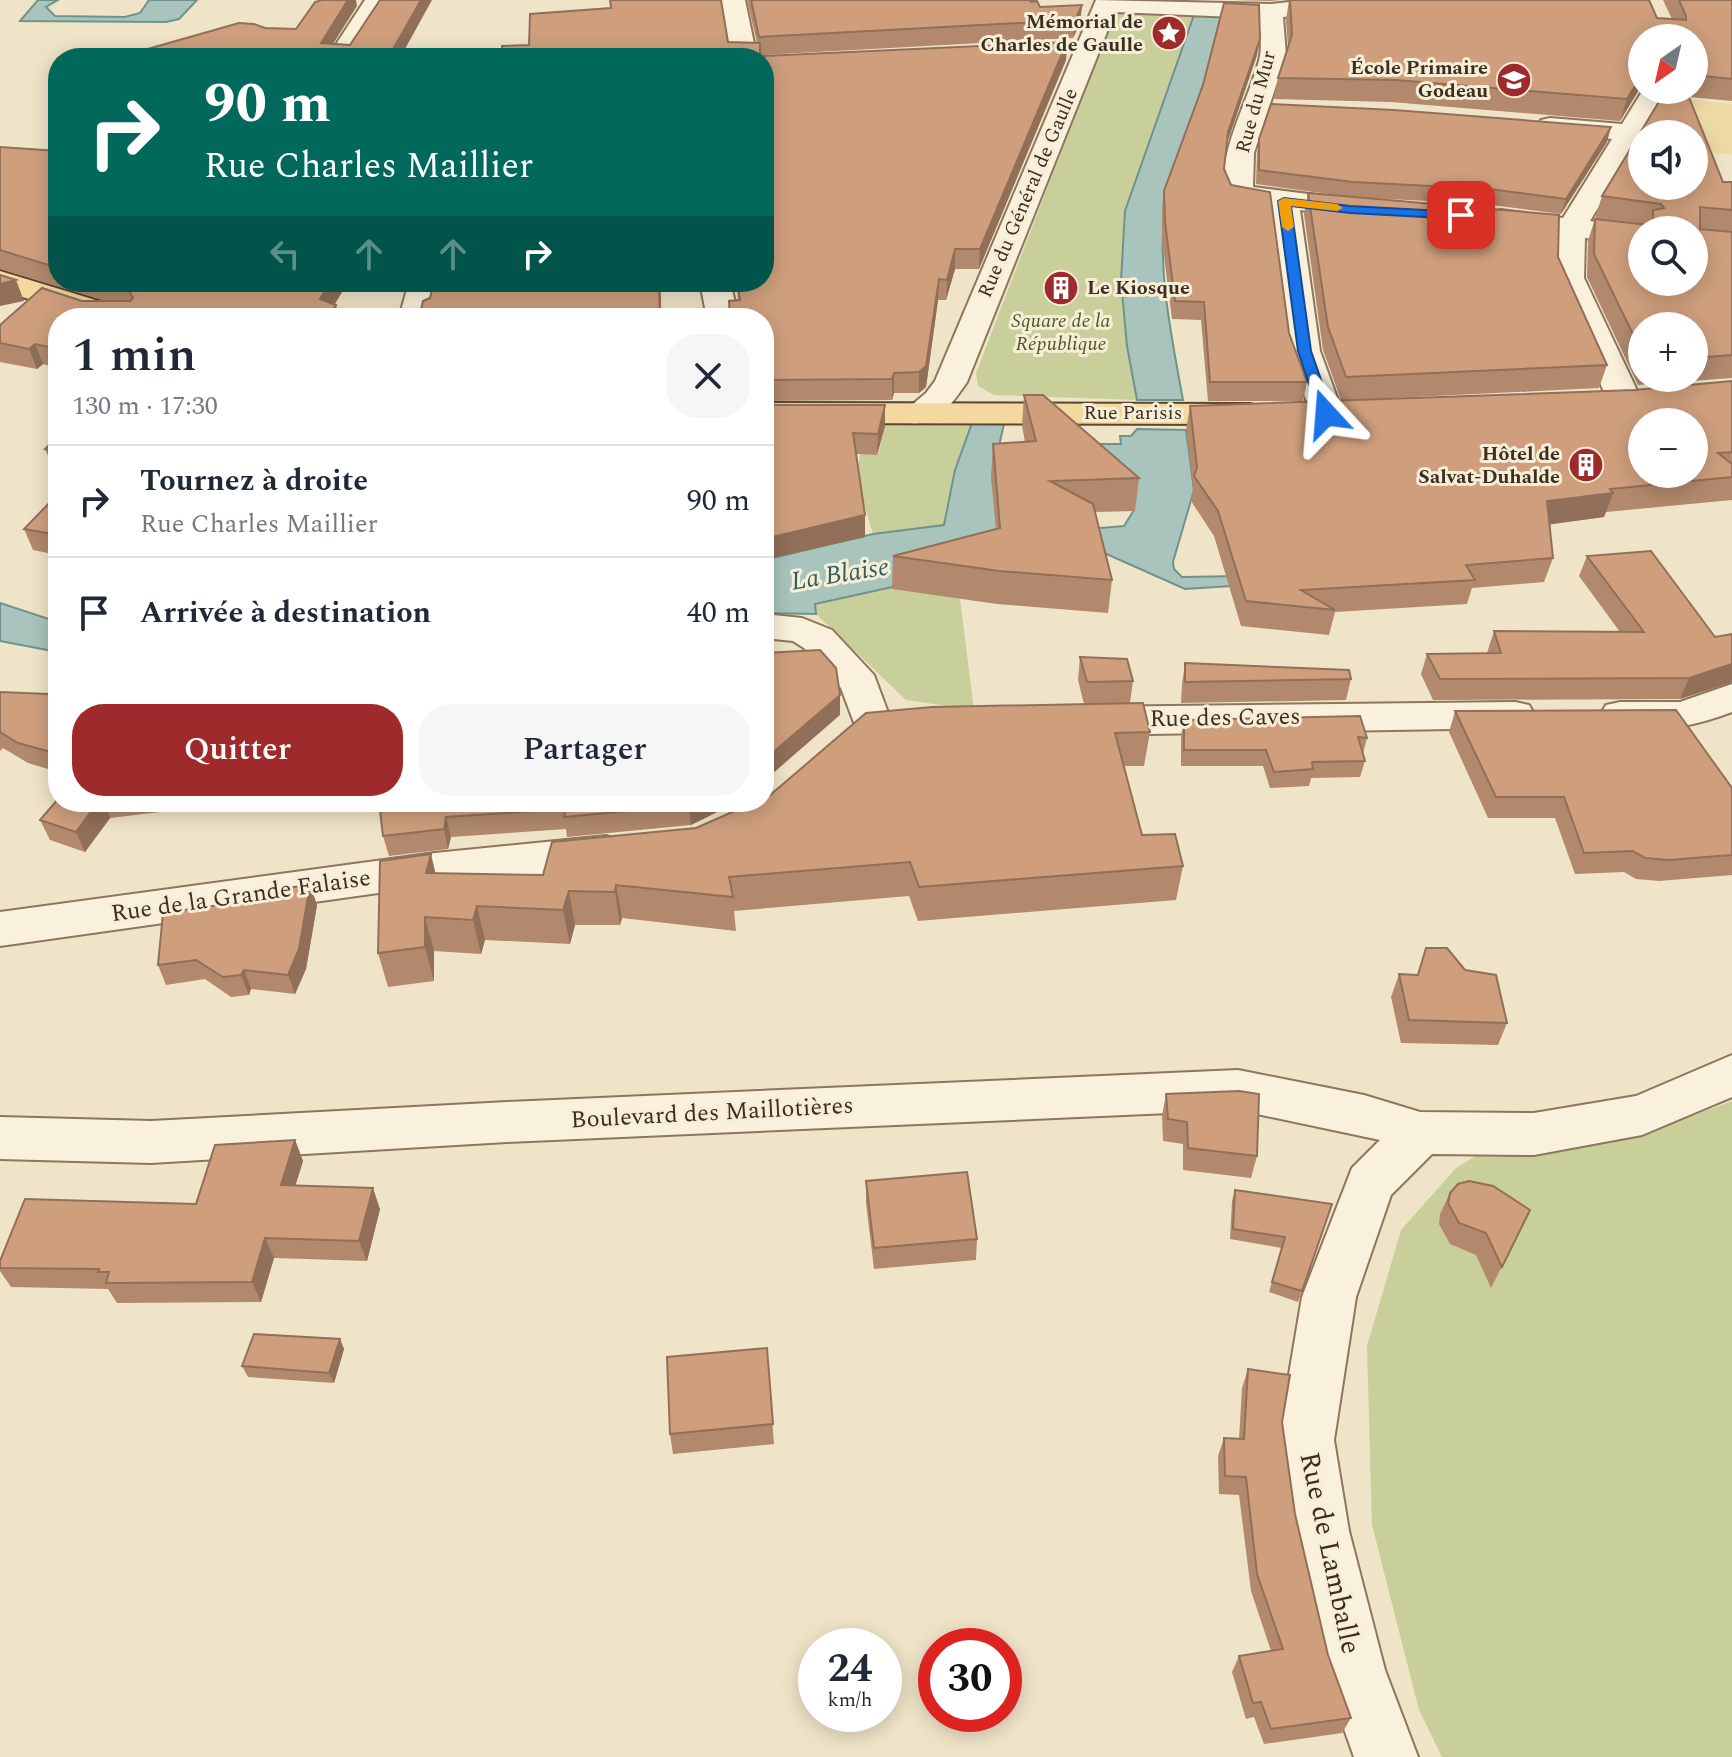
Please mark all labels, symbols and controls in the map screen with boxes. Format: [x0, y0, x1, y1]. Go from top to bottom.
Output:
place label: Mémorial de Charles de Gaulle [981, 7, 1143, 60]
place icon: Mémorial de Charles de Gaulle [1150, 14, 1188, 52]
north arrow [1628, 24, 1708, 104]
map controls [1628, 24, 1708, 488]
street label: Rue du Mur [1228, 47, 1284, 157]
place label: École Primaire Godeau [1350, 53, 1488, 106]
school or university icon: École Primaire Godeau [1495, 61, 1533, 99]
text: 90 m [204, 62, 331, 147]
icon: right [72, 80, 176, 184]
street label: Rue du Général de Gaulle [970, 83, 1086, 303]
button: sound [1628, 120, 1708, 200]
text: Rue Charles Maillier [204, 139, 533, 194]
pin [1427, 181, 1495, 249]
icon: arrive [1439, 193, 1483, 237]
button: search [1628, 216, 1708, 296]
icon: left [263, 232, 307, 276]
icon: ahead [347, 232, 391, 276]
icon: ahead [431, 232, 475, 276]
icon: right [515, 232, 559, 276]
building icon: Le Kiosque [1042, 269, 1080, 307]
place label: Le Kiosque [1087, 273, 1190, 303]
park label: Square de la République [1012, 306, 1110, 359]
button: + [1628, 312, 1708, 392]
text: 1 min [72, 319, 197, 392]
button: close [666, 334, 750, 418]
position arrow [1284, 372, 1368, 456]
text: 130 m · 17:30 [72, 386, 218, 426]
street label: Rue Parisis [1084, 398, 1183, 428]
button: − [1628, 408, 1708, 488]
place label: Hôtel de Salvat-Duhalde [1418, 439, 1560, 492]
building icon: Hôtel de Salvat-Duhalde [1567, 446, 1605, 484]
text: Tournez à droite [140, 458, 368, 504]
text: 90 m [687, 478, 750, 524]
icon: right [72, 479, 116, 523]
text: Rue Charles Maillier [140, 504, 378, 544]
water label: La Blaise [788, 547, 892, 601]
text: Arrivée à destination [140, 590, 431, 636]
text: 40 m [687, 590, 750, 636]
icon: arrive [72, 591, 116, 635]
street label: Rue des Caves [1149, 699, 1301, 737]
button: Quitter [72, 704, 403, 796]
button: Partager [419, 704, 750, 796]
street label: Rue de la Grande Falaise [109, 860, 373, 932]
street label: Boulevard des Maillotières [570, 1088, 854, 1138]
street label: Rue de Lamballe [1288, 1448, 1372, 1658]
speed limit sign: 30 [918, 1628, 1022, 1732]
text: 24 [828, 1639, 872, 1700]
text: km/h [828, 1685, 873, 1715]

